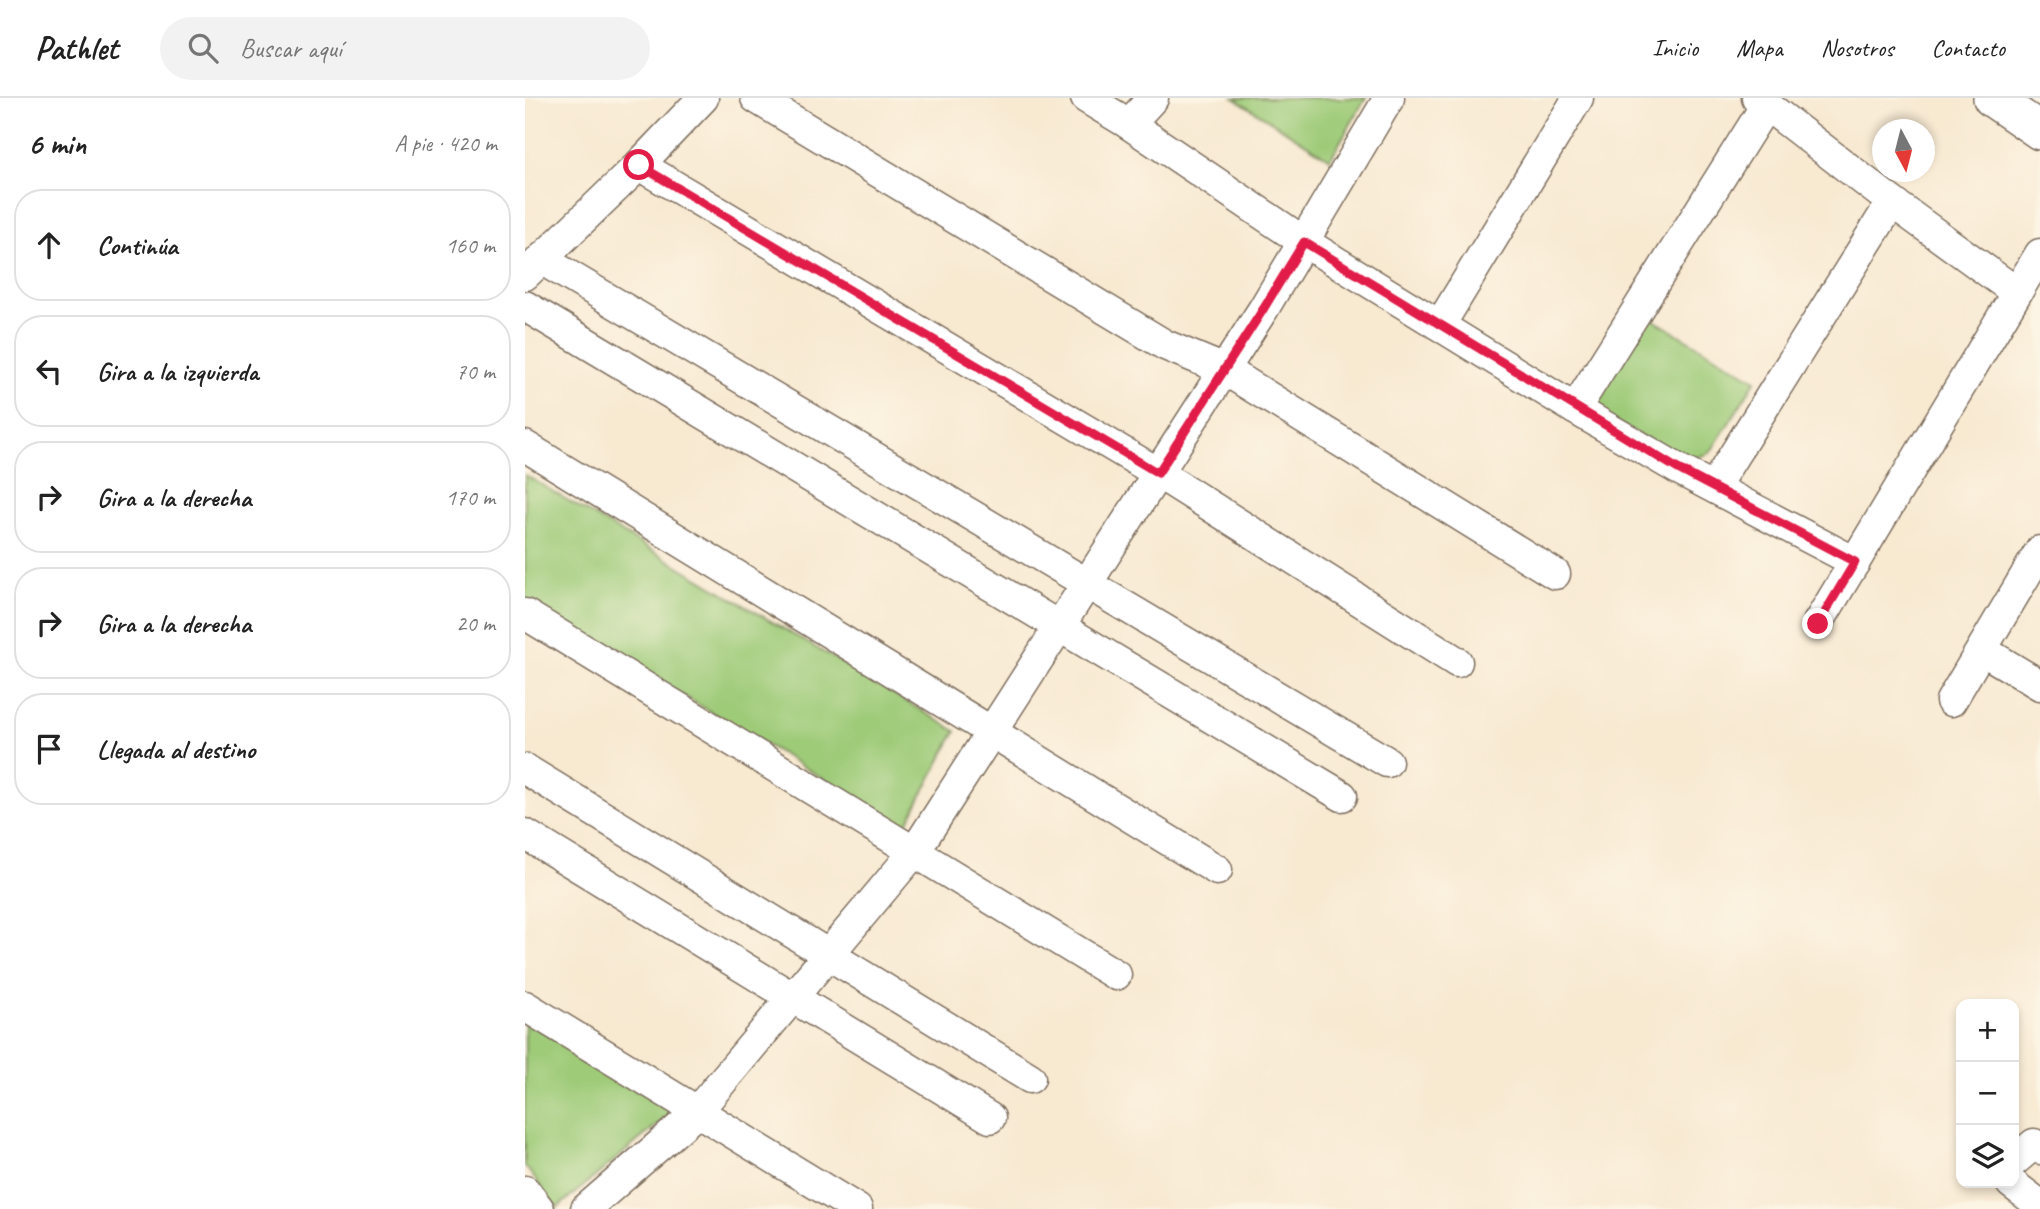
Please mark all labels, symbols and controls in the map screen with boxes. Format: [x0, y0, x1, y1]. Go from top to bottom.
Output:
search box [160, 17, 650, 80]
text: Pathlet [35, 27, 118, 69]
icon: search [184, 29, 222, 67]
text: Buscar aquí [240, 32, 342, 65]
text: Inicio [1652, 33, 1698, 63]
text: Mapa [1736, 33, 1783, 63]
text: Nosotros [1821, 33, 1893, 63]
text: Contacto [1931, 33, 2005, 63]
north arrow [1872, 119, 1935, 182]
text: 6 min [28, 125, 86, 163]
text: A pie · 420 m [394, 129, 497, 158]
route start [623, 149, 654, 180]
icon: ahead [30, 226, 68, 264]
text: Continúa [97, 229, 178, 262]
text: 160 m [446, 231, 495, 260]
icon: left [30, 352, 68, 390]
text: Gira a la izquierda [97, 355, 258, 388]
text: 70 m [456, 357, 495, 386]
icon: right [30, 478, 68, 516]
text: Gira a la derecha [97, 481, 251, 514]
text: 170 m [446, 483, 495, 512]
icon: right [30, 604, 68, 642]
text: Gira a la derecha [97, 607, 251, 640]
route end [1802, 608, 1833, 639]
text: 20 m [456, 609, 495, 638]
icon: arrive [30, 730, 68, 768]
text: Llegada al destino [97, 733, 255, 766]
map controls [1956, 999, 2019, 1188]
button: + [1956, 999, 2019, 1062]
button: − [1956, 1062, 2019, 1125]
button: layers [1956, 1125, 2019, 1188]

